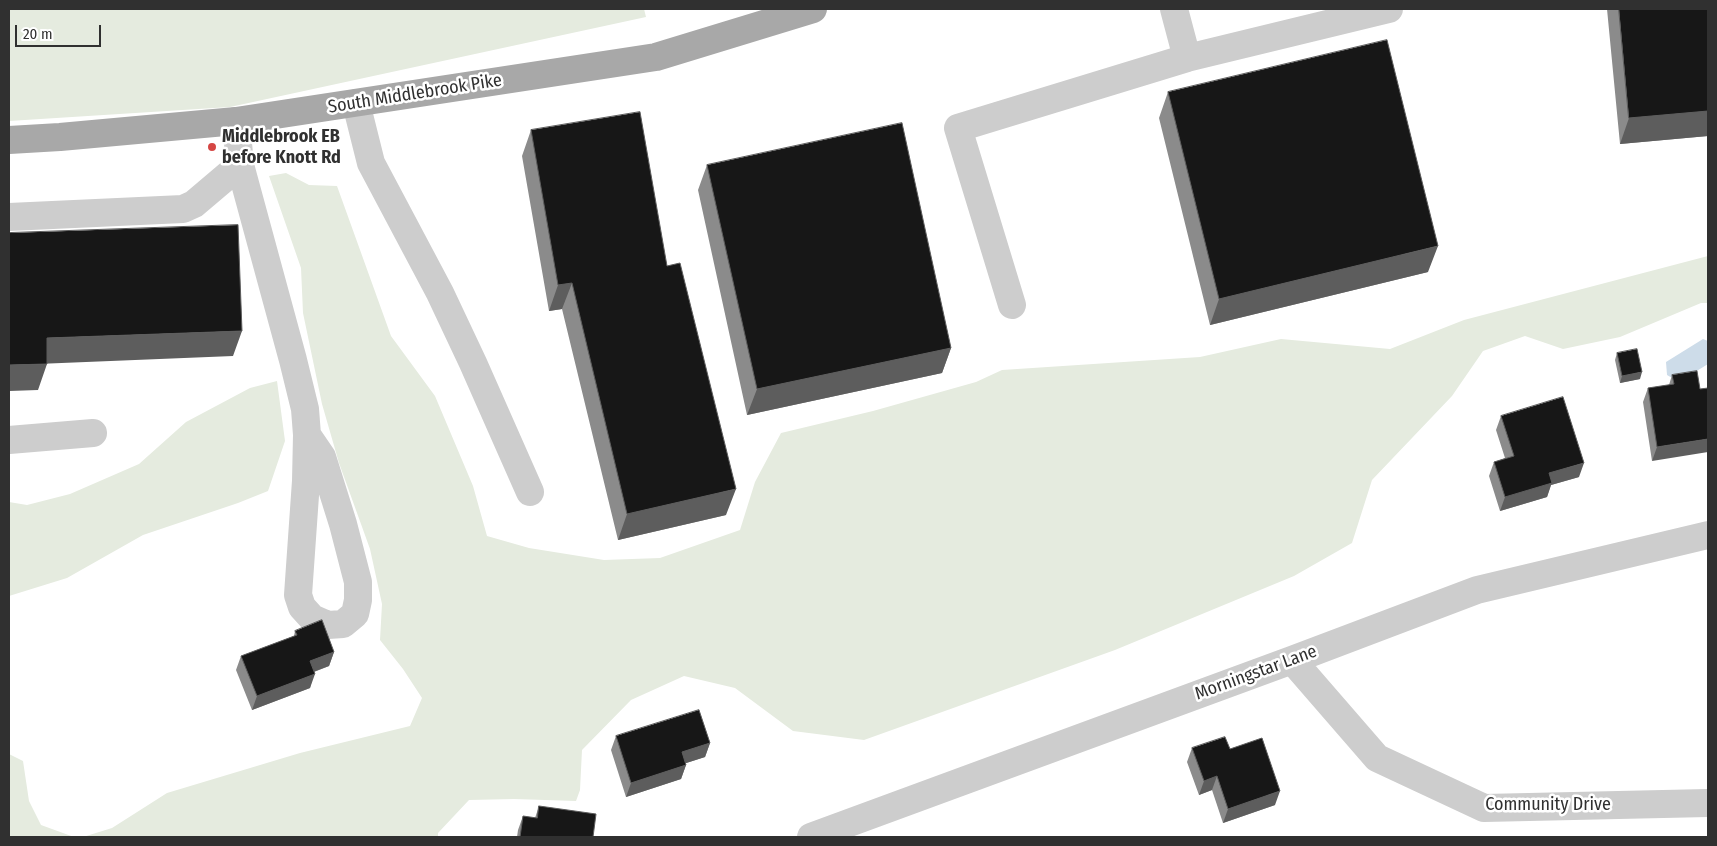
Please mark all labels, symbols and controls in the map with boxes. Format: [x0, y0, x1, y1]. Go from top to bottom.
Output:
scale bar [18, 15, 104, 47]
text: 20 m [23, 25, 53, 43]
street label: South Middlebrook Pike [327, 70, 503, 118]
place label: Middlebrook EB before Knott Rd [222, 126, 341, 168]
marker: Middlebrook EB before Knott Rd [206, 141, 218, 153]
street label: Morningstar Lane [1192, 641, 1320, 705]
street label: Community Drive [1485, 794, 1611, 816]

